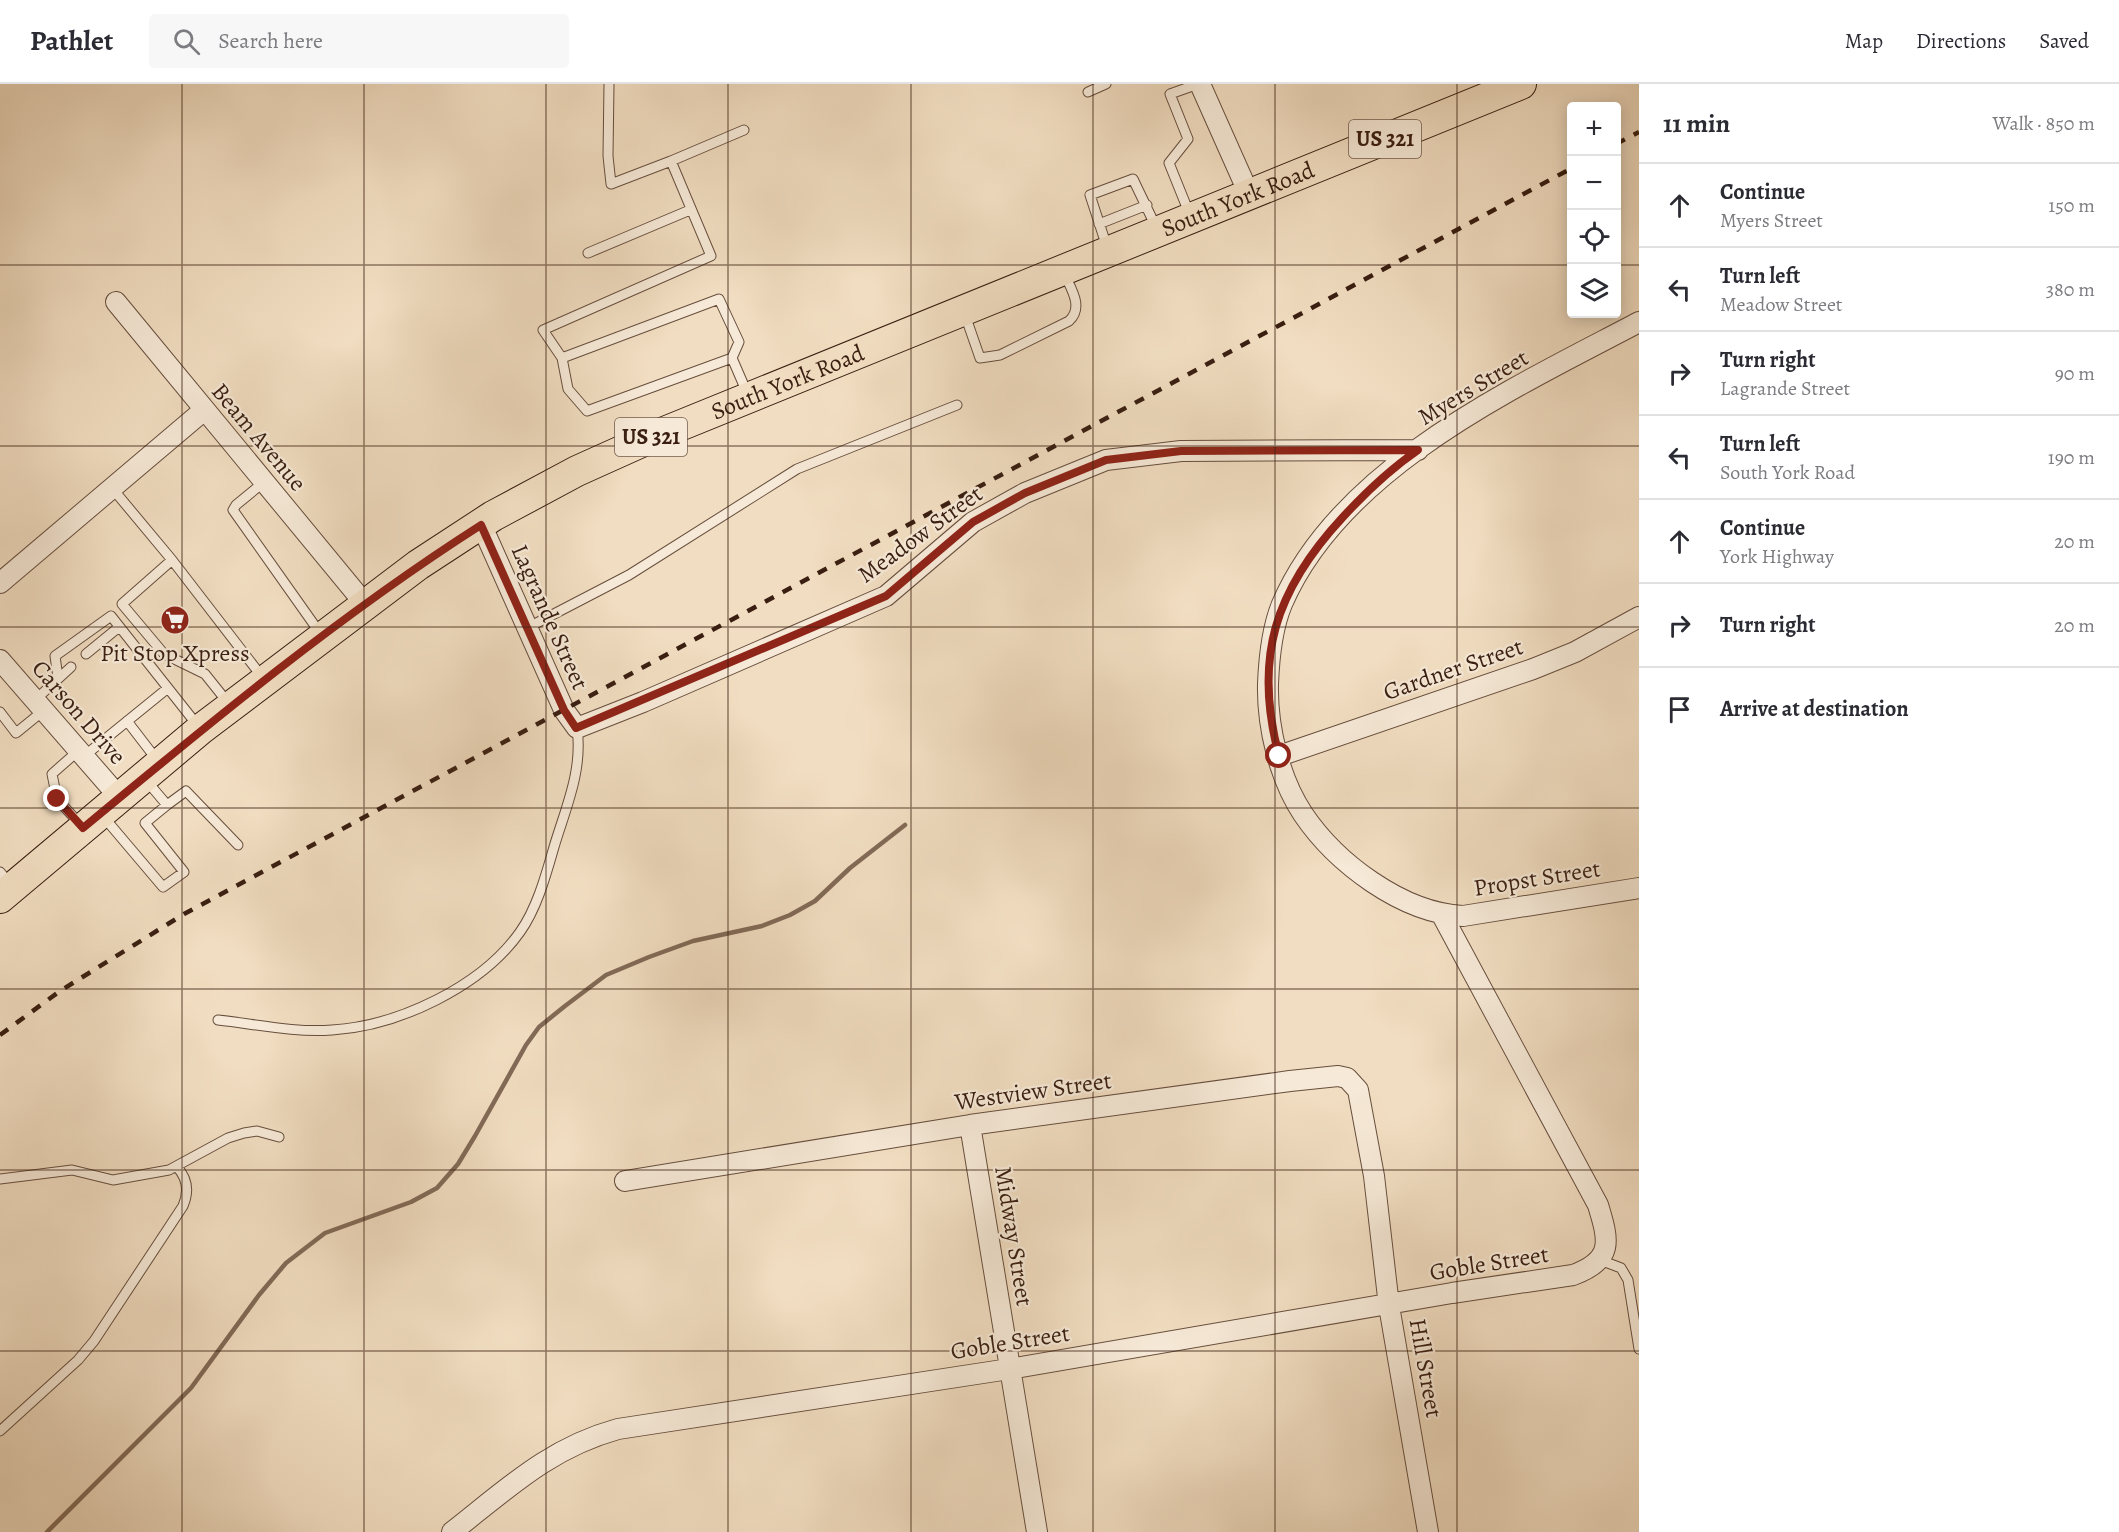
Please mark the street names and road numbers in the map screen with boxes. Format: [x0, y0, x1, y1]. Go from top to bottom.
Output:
road number: US 321 [1349, 120, 1421, 158]
street label: South York Road [1156, 154, 1319, 244]
street label: South York Road [706, 337, 869, 427]
street label: Myers Street [1412, 341, 1534, 433]
street label: Beam Avenue [204, 376, 314, 498]
road number: US 321 [615, 418, 687, 456]
street label: Meadow Street [851, 478, 989, 590]
street label: Lagrande Street [504, 539, 596, 695]
street label: Gardner Street [1379, 630, 1527, 708]
street label: Carson Drive [25, 653, 133, 771]
street label: Propst Street [1471, 852, 1603, 904]
street label: Westview Street [952, 1064, 1113, 1118]
street label: Midway Street [987, 1164, 1041, 1308]
street label: Goble Street [1427, 1238, 1551, 1288]
street label: Hill Street [1402, 1316, 1450, 1420]
street label: Goble Street [948, 1317, 1072, 1367]

